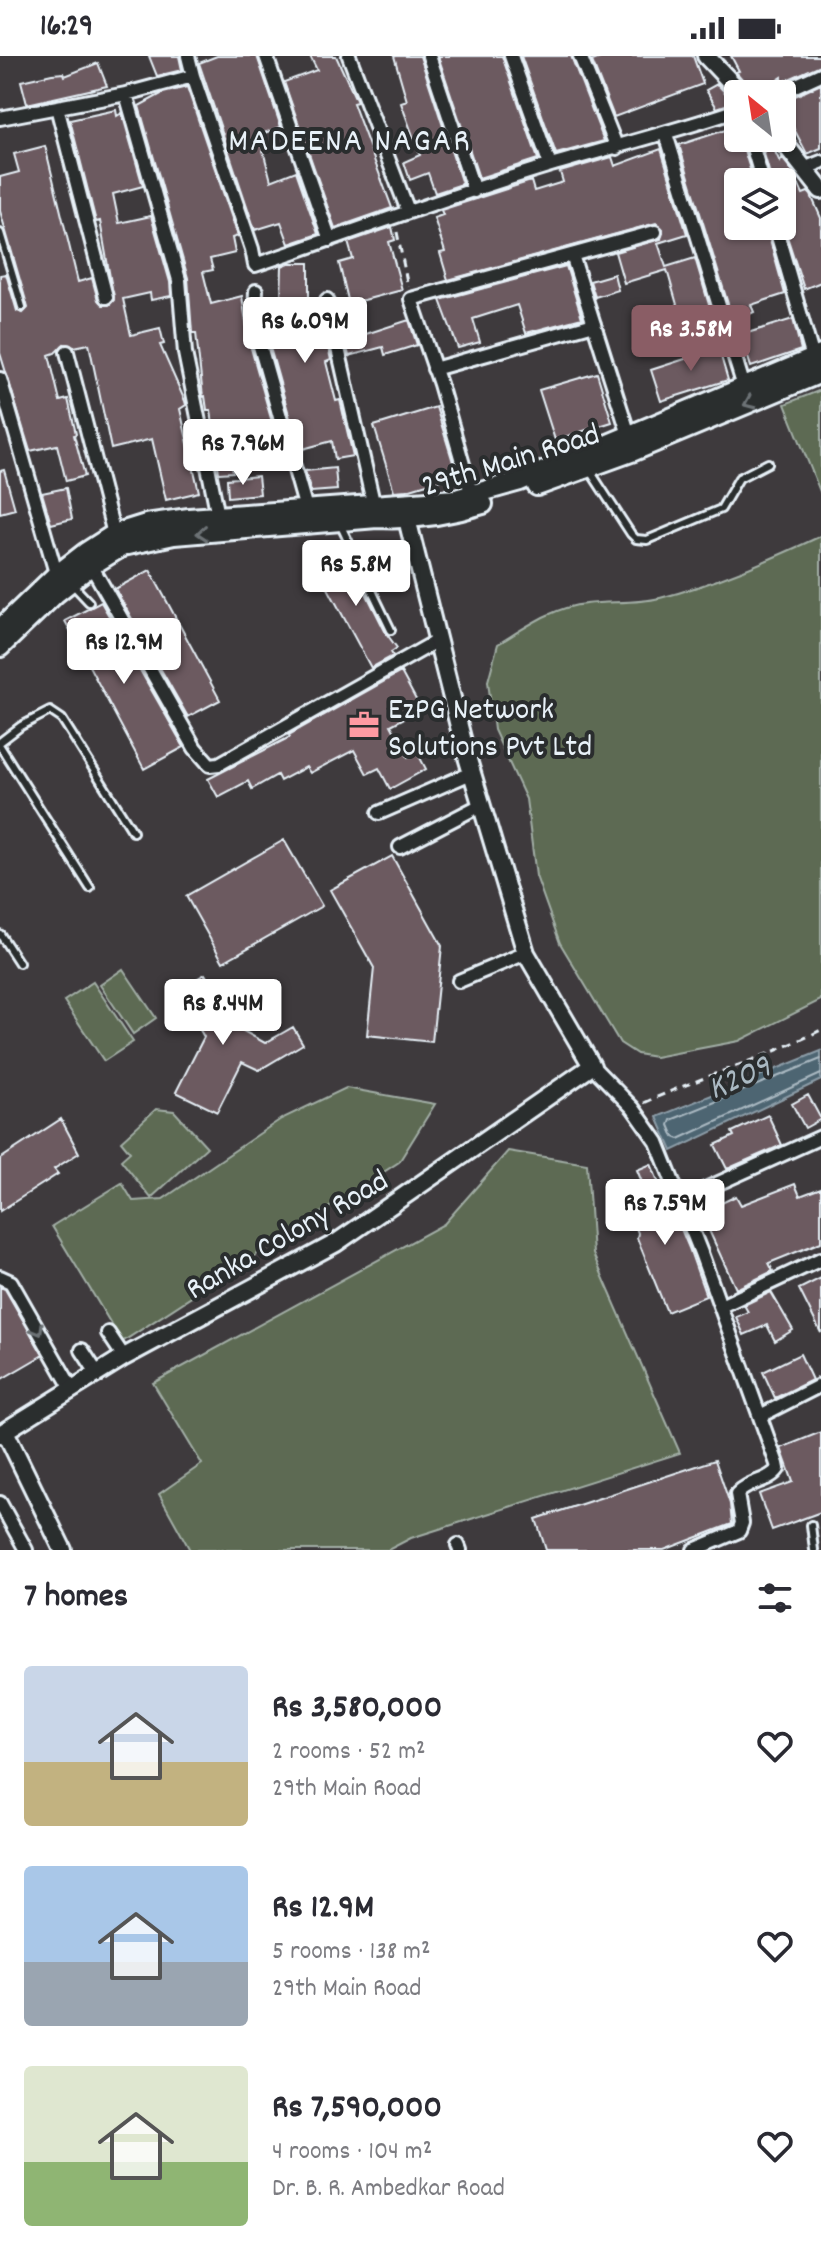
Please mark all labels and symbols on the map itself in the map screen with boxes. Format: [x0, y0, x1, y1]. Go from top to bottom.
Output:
north arrow [724, 80, 796, 152]
district label: MADEENA NAGAR [228, 119, 472, 168]
pin: Rs 6.09M [222, 297, 388, 365]
pin: Rs 3.58M [608, 305, 774, 373]
one-way arrow [743, 394, 757, 410]
street label: 29th Main Road [417, 414, 606, 512]
pin: Rs 7.96M [160, 419, 326, 487]
one-way arrow [195, 524, 208, 541]
pin: Rs 5.8M [282, 540, 430, 608]
pin: Rs 12.9M [41, 618, 207, 686]
place label: EzPG Network Solutions Pvt Ltd [388, 689, 592, 772]
office icon: EzPG Network Solutions Pvt Ltd [347, 708, 381, 742]
pin: Rs 8.44M [140, 979, 306, 1047]
water label: K209 [701, 1044, 781, 1116]
street label: Ranka Colony Road [178, 1160, 399, 1314]
pin: Rs 7.59M [582, 1179, 748, 1247]
one-way arrow [28, 1321, 44, 1336]

